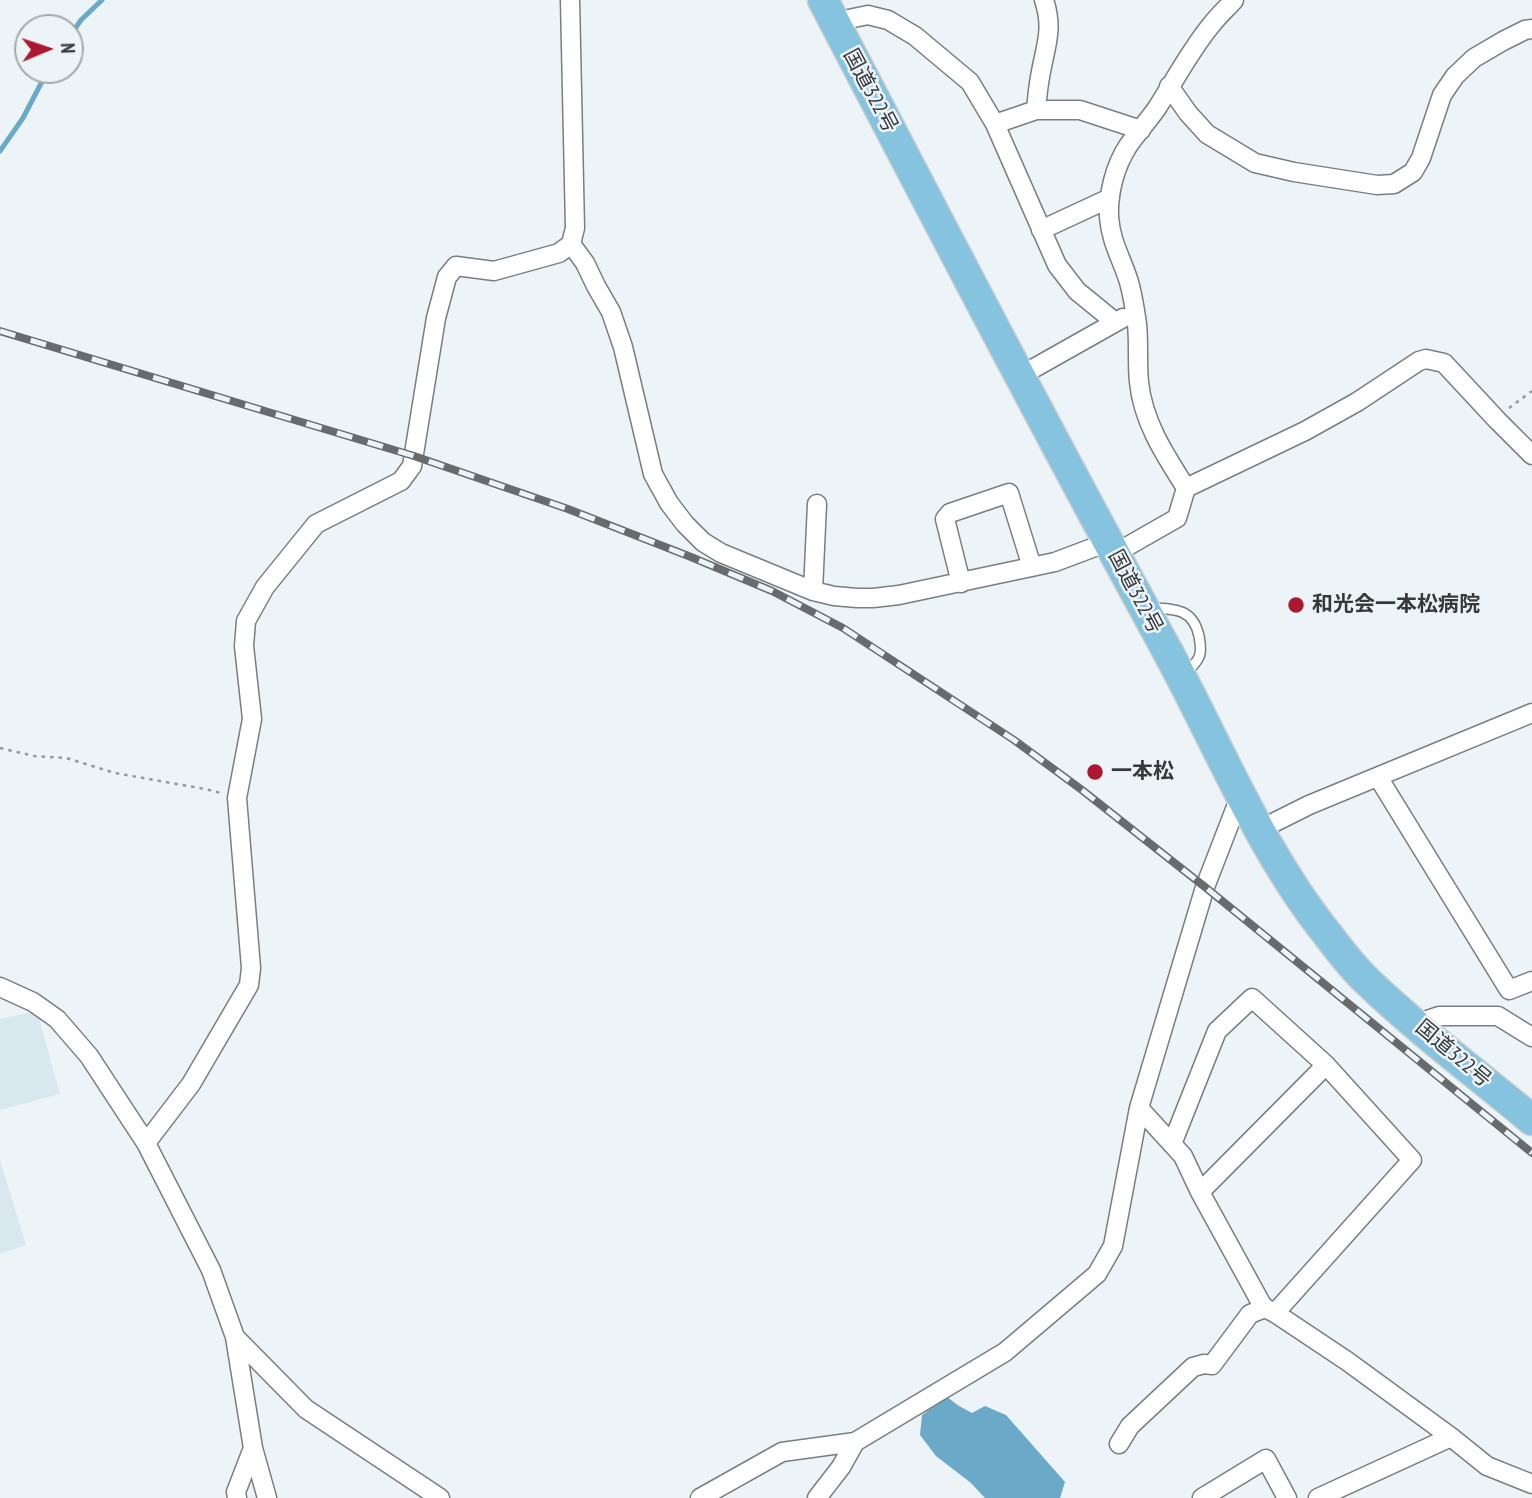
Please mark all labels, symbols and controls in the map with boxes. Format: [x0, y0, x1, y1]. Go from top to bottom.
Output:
north arrow [14, 14, 84, 84]
text: N [56, 43, 80, 54]
street label: 国道322号 [837, 45, 903, 137]
street label: 国道322号 [1102, 546, 1168, 638]
place label: 和光会一本松病院 [1312, 592, 1480, 618]
marker: 和光会一本松病院 [1286, 595, 1306, 615]
place label: 一本松 [1111, 759, 1174, 785]
marker: 一本松 [1085, 762, 1105, 782]
street label: 国道322号 [1410, 1015, 1496, 1093]

